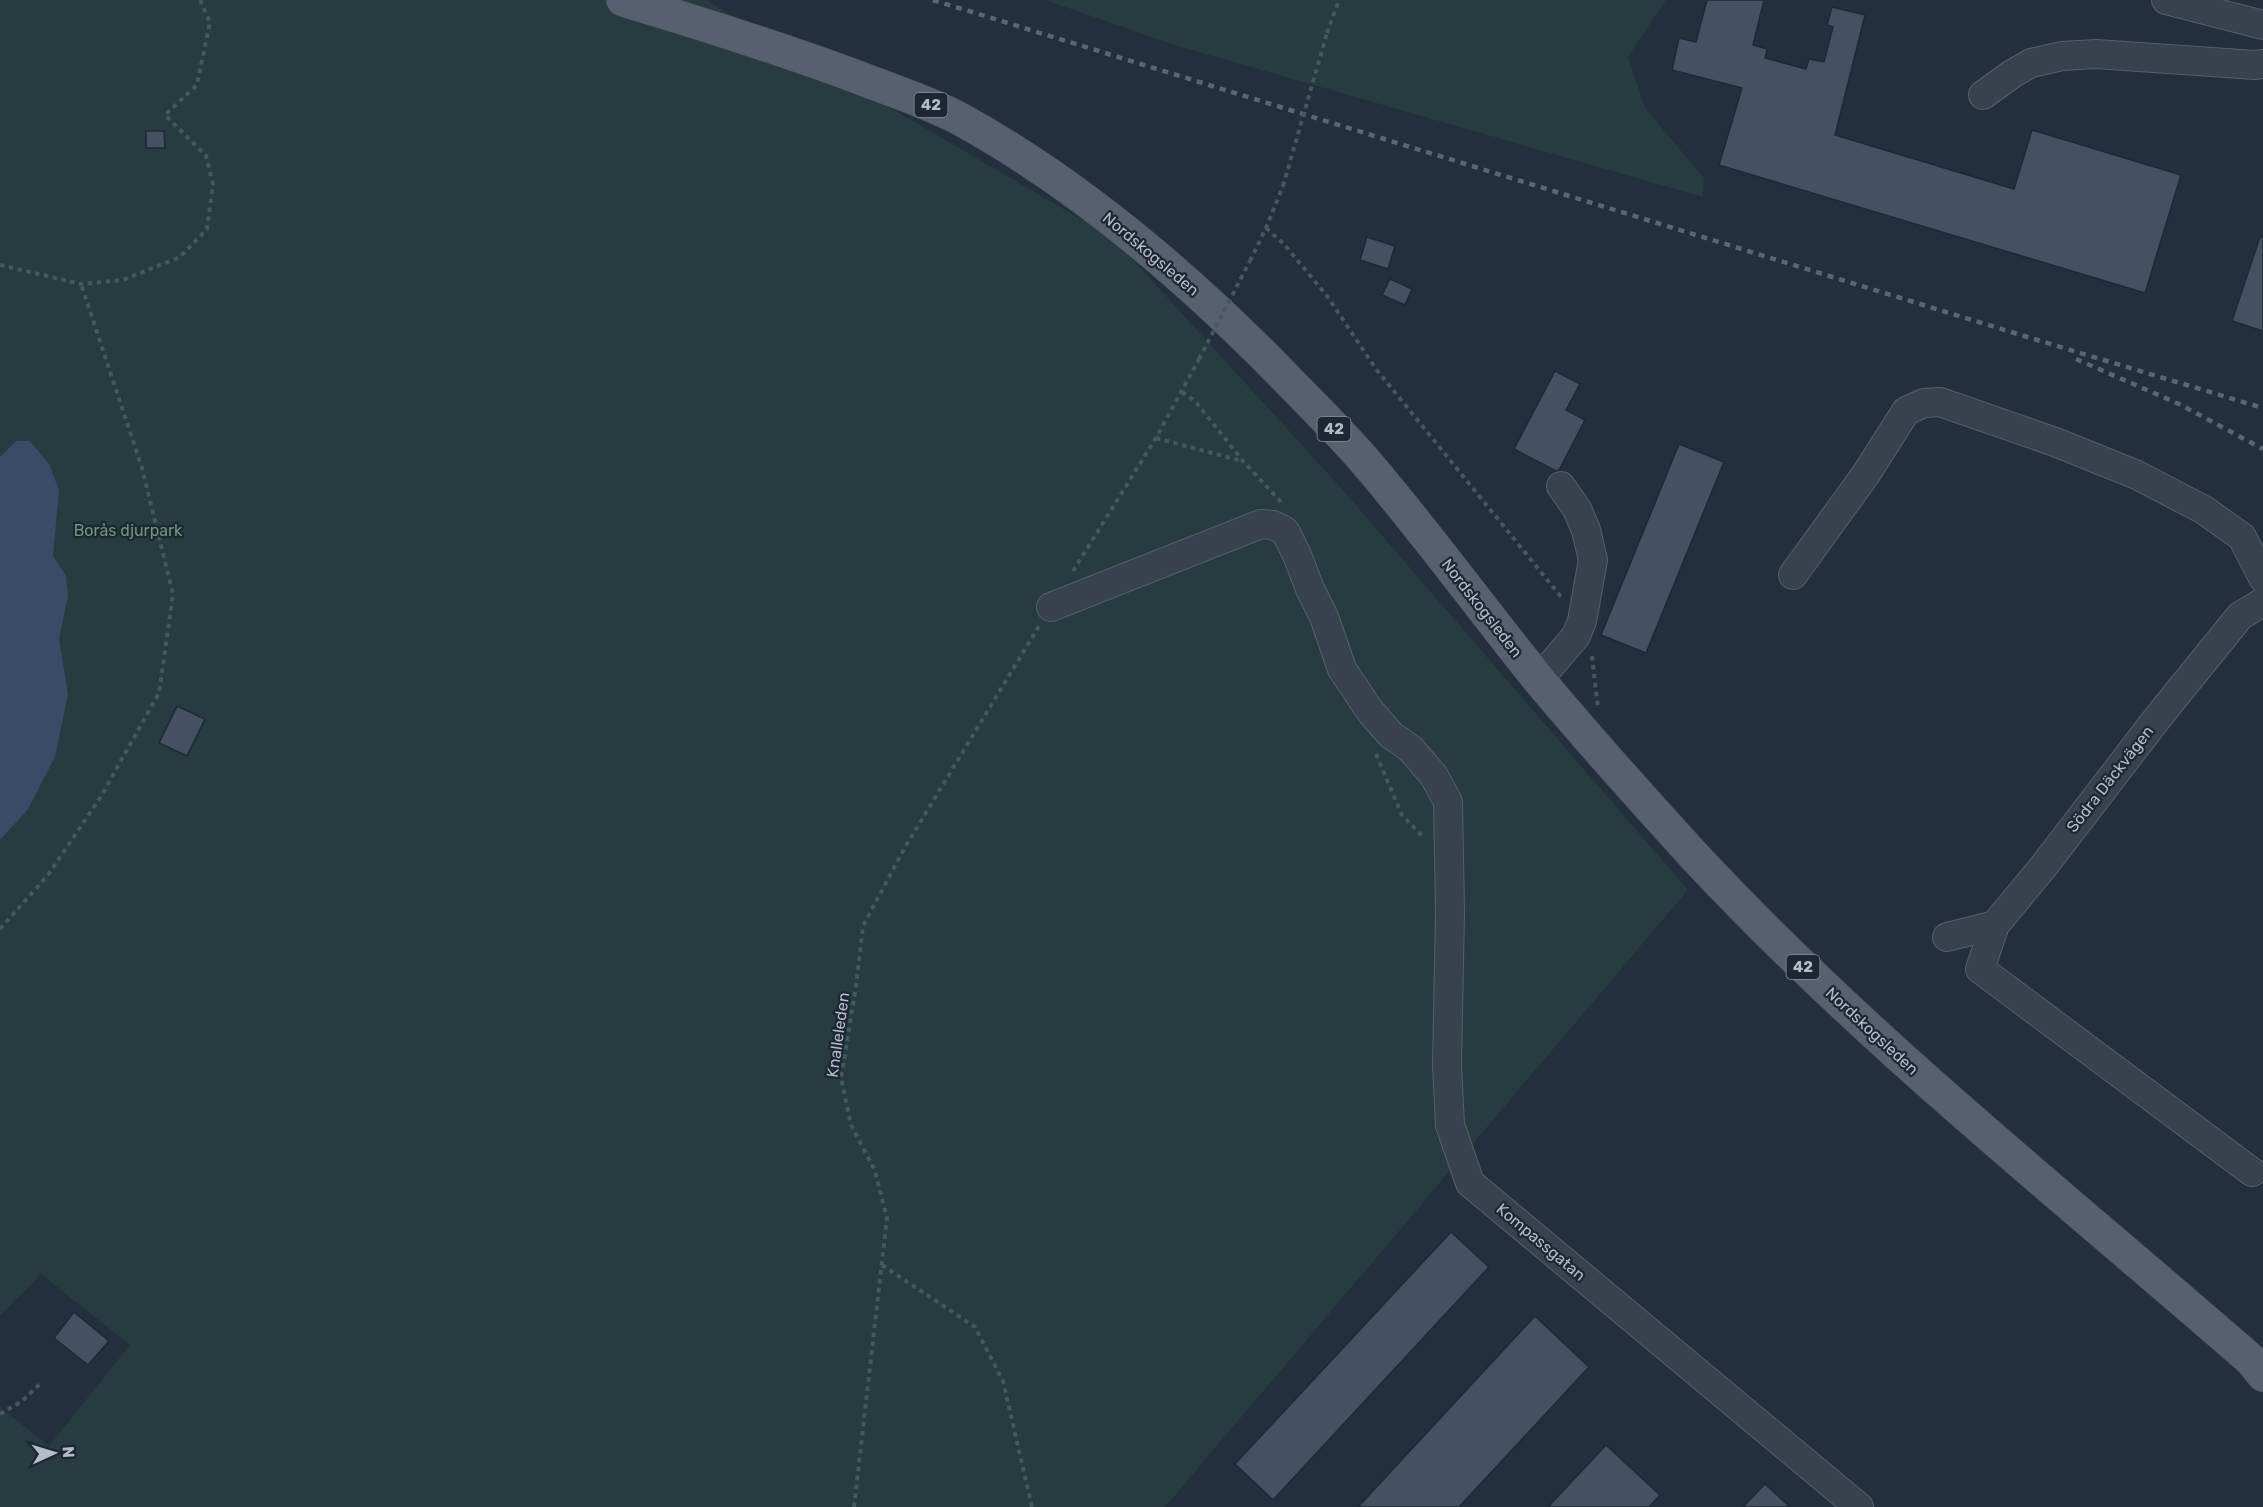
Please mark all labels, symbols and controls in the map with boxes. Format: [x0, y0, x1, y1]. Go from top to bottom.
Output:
road number: 42 [914, 93, 948, 117]
street label: Nordskogsleden [1099, 208, 1203, 300]
road number: 42 [1318, 417, 1350, 441]
park label: Borås djurpark [74, 521, 183, 540]
street label: Nordskogsleden [1438, 555, 1526, 661]
street label: Södra Däckvägen [2063, 722, 2157, 836]
road number: 42 [1786, 955, 1820, 979]
street label: Nordskogsleden [1822, 983, 1922, 1079]
street label: Knalleleden [823, 991, 853, 1079]
street label: Kompassgatan [1493, 1199, 1589, 1285]
north arrow [24, 1423, 84, 1483]
text: N [59, 1446, 78, 1458]

